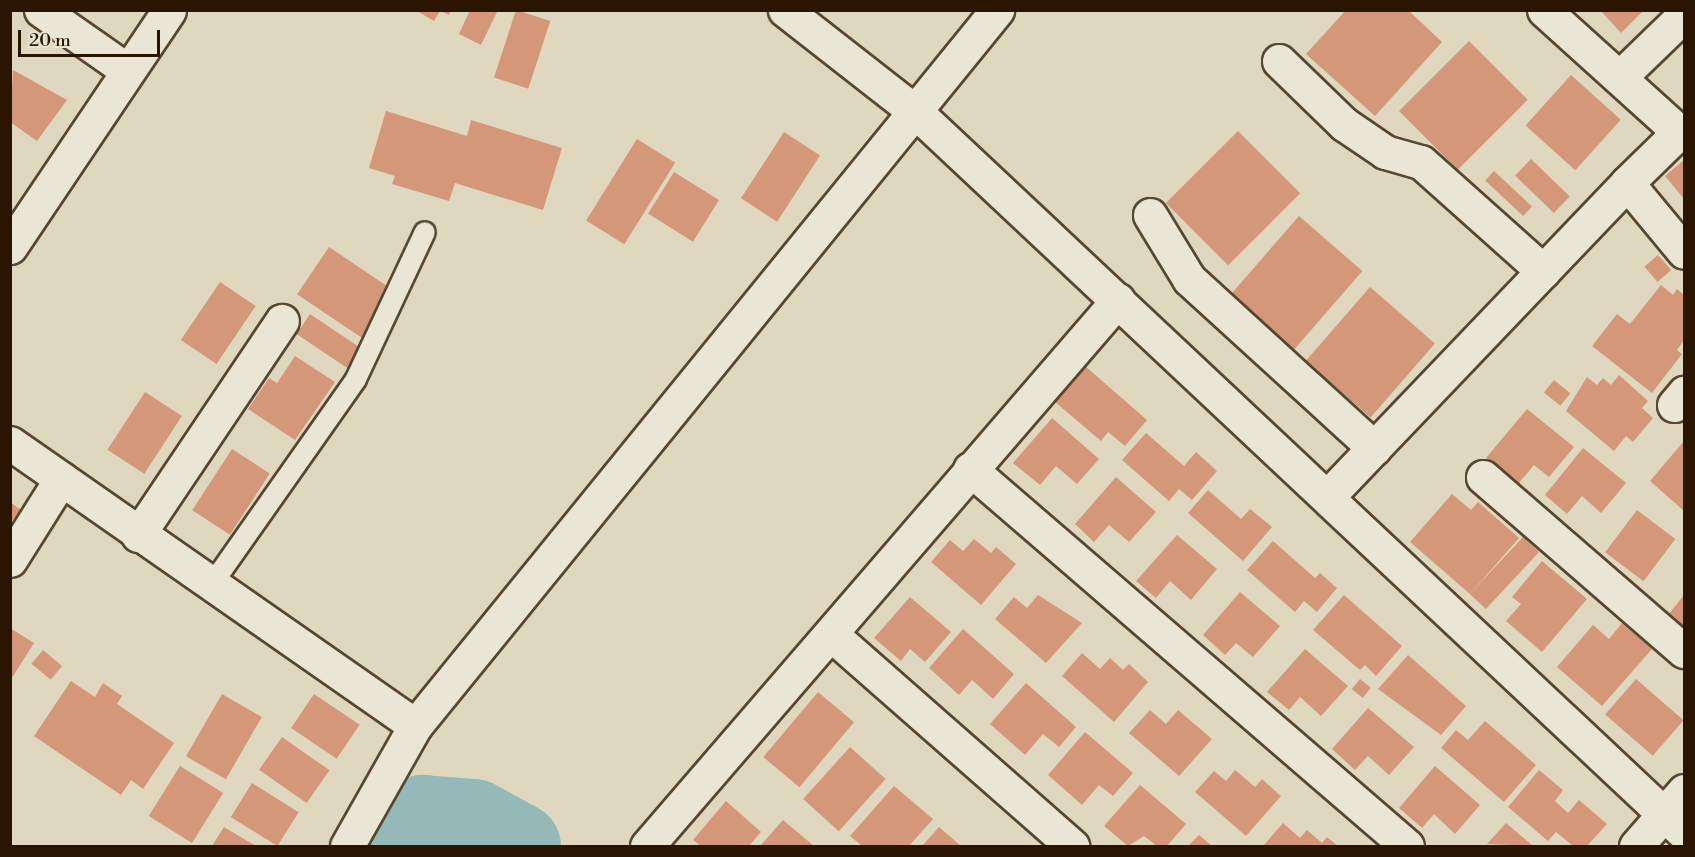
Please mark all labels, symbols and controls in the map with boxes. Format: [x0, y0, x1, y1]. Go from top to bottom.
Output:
scale bar [21, 18, 164, 56]
text: 20 m [29, 29, 71, 52]

